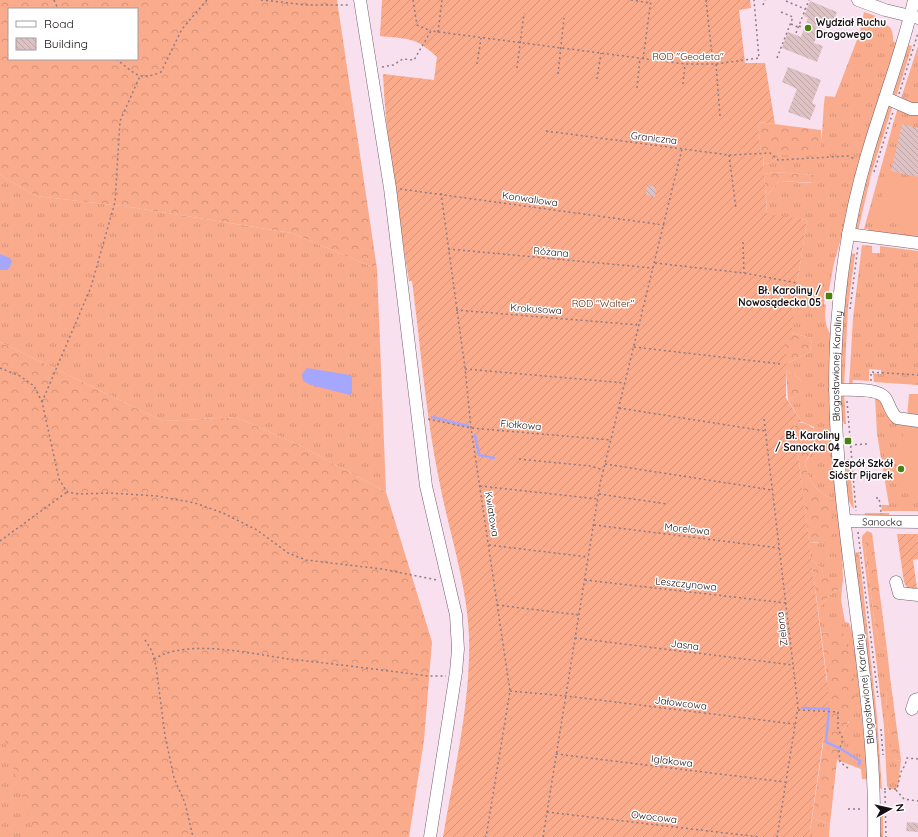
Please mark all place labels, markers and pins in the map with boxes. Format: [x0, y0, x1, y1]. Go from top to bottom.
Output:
place label: Wydział Ruchu Drogowego [816, 16, 886, 41]
marker: Wydział Ruchu Drogowego [803, 23, 813, 33]
place label: Bł. Karoliny / Nowosądecka 05 [738, 284, 821, 309]
marker: Bł. Karoliny / Nowosądecka 05 [824, 291, 834, 301]
place label: Bł. Karoliny / Sanocka 04 [775, 429, 840, 454]
marker: Bł. Karoliny / Sanocka 04 [843, 436, 853, 446]
place label: Zespół Szkół Sióstr Pijarek [829, 457, 893, 482]
marker: Zespół Szkół Sióstr Pijarek [896, 464, 906, 474]

